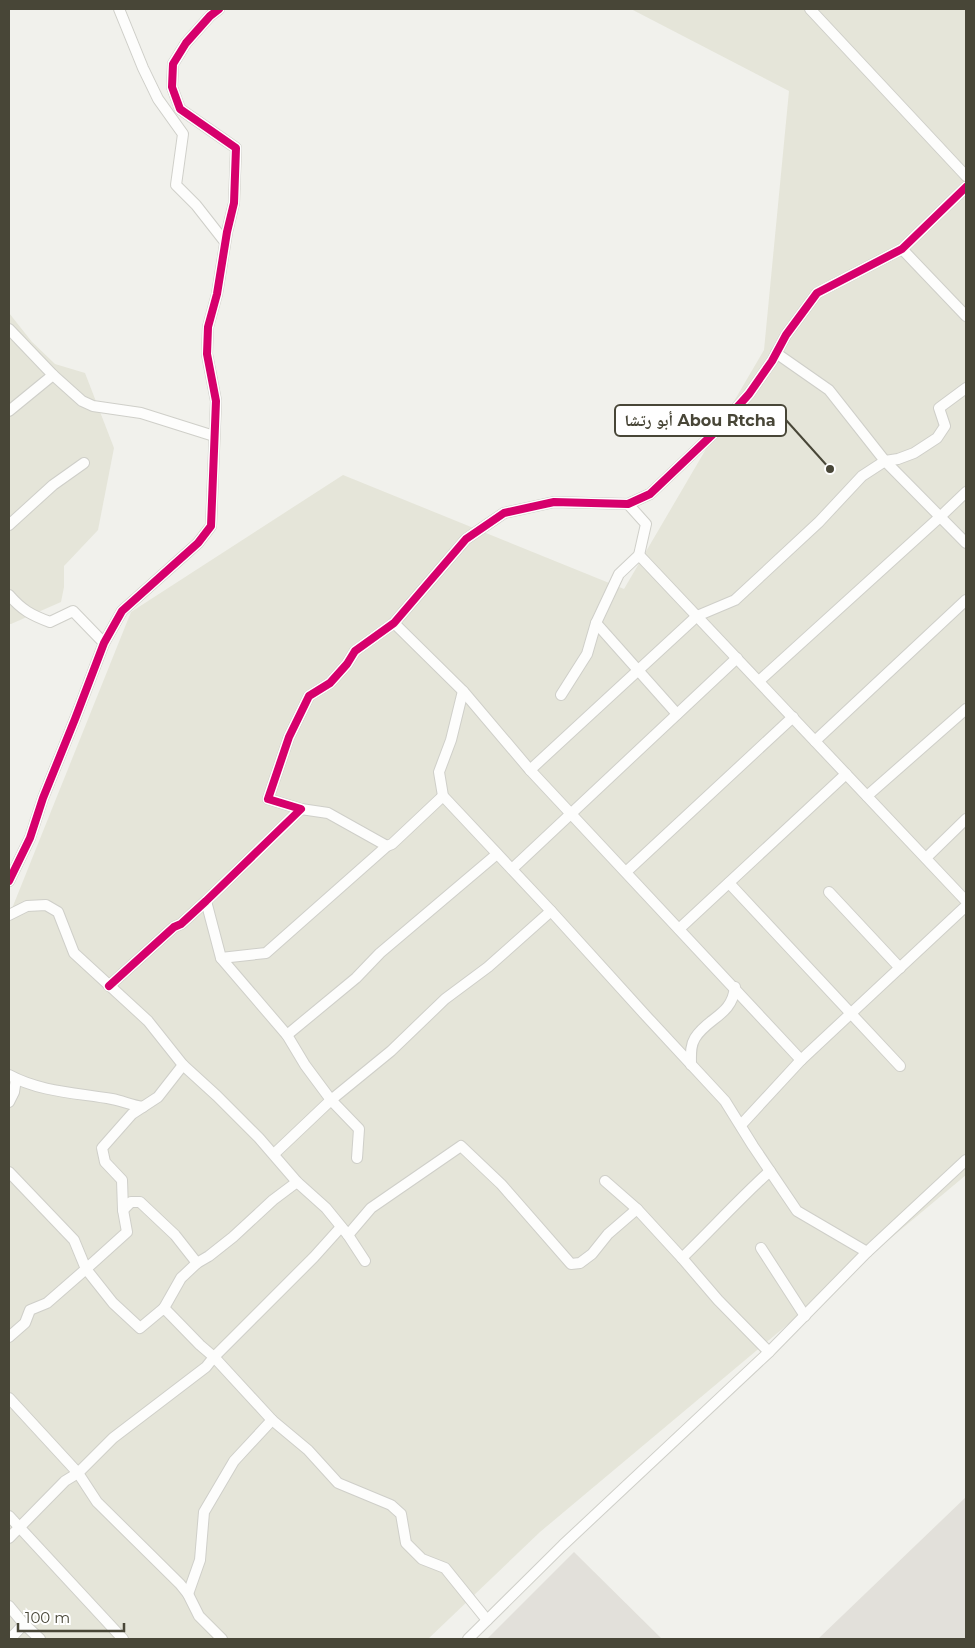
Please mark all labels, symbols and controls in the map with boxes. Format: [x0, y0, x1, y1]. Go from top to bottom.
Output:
callout: أبو رتشا Abou Rtcha [615, 405, 786, 436]
text: أبو رتشا Abou Rtcha [624, 411, 776, 430]
scale bar [18, 1600, 124, 1632]
text: 100 m [25, 1608, 70, 1627]

